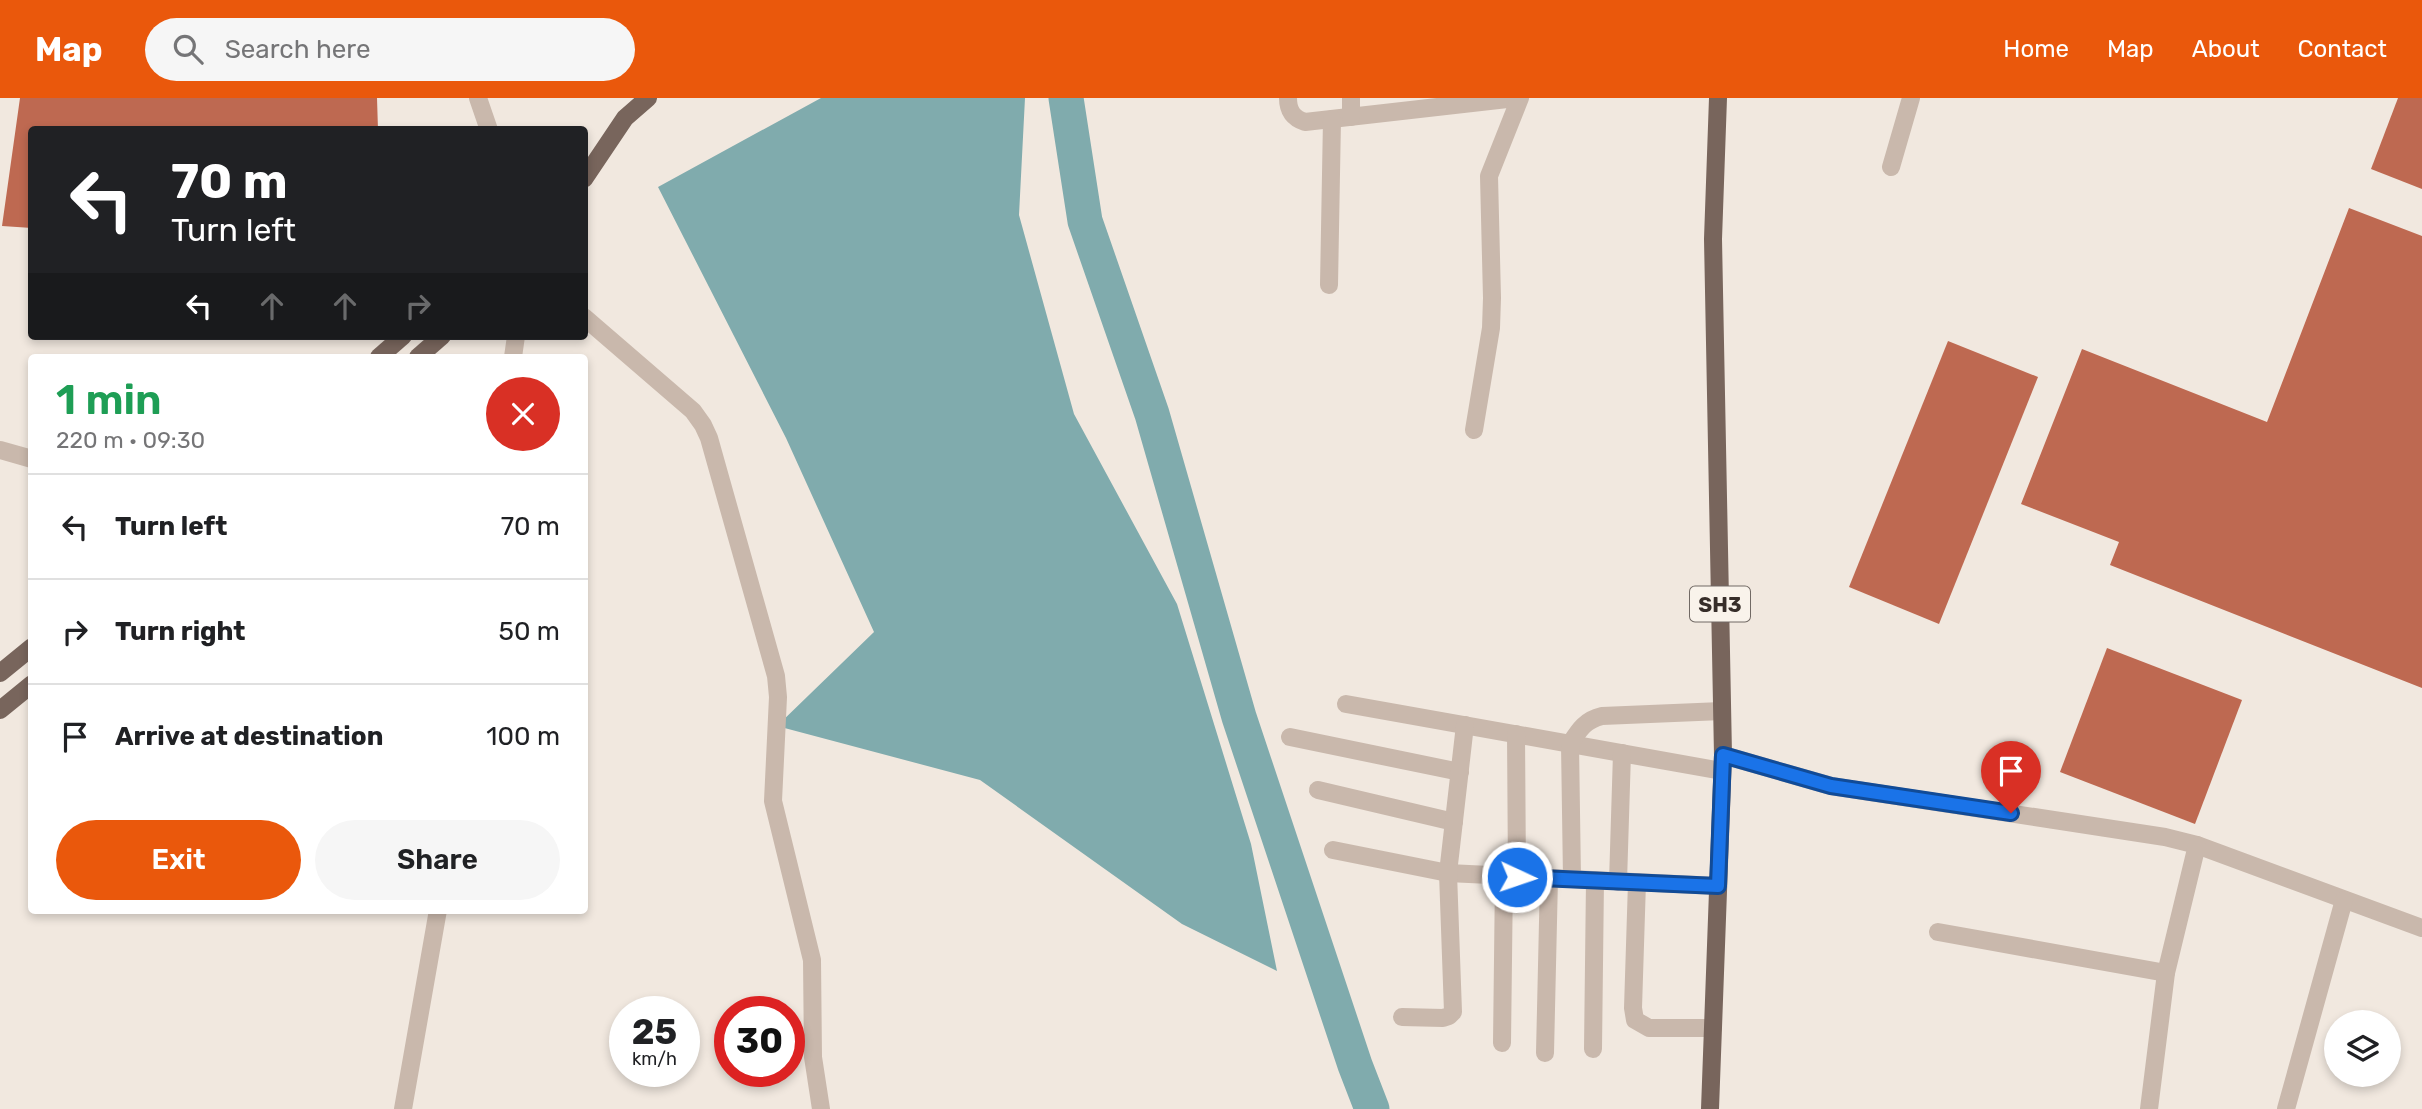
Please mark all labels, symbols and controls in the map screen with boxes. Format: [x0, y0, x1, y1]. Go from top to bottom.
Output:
search box [145, 18, 635, 81]
text: Map [35, 30, 103, 69]
icon: search [169, 30, 207, 68]
text: Search here [225, 34, 370, 65]
text: Home [2003, 35, 2069, 63]
text: Map [2107, 35, 2154, 63]
text: About [2192, 35, 2260, 63]
text: Contact [2298, 35, 2387, 63]
text: 70 m [171, 152, 288, 210]
icon: left [56, 154, 147, 245]
text: Turn left [171, 211, 296, 249]
icon: left [180, 287, 218, 325]
icon: ahead [253, 287, 291, 325]
icon: ahead [326, 287, 364, 325]
icon: right [399, 287, 437, 325]
text: 1 min [56, 375, 162, 425]
button: close [486, 377, 560, 451]
text: 220 m · 09:30 [56, 426, 205, 454]
icon: left [56, 508, 94, 546]
text: Turn left [115, 511, 227, 542]
text: 70 m [501, 511, 560, 542]
road number: SH3 [1690, 587, 1750, 622]
icon: right [56, 613, 94, 651]
text: Turn right [115, 616, 245, 647]
text: 50 m [499, 616, 560, 647]
icon: arrive [56, 718, 94, 756]
text: Arrive at destination [115, 721, 383, 752]
text: 100 m [486, 721, 560, 752]
pin [1981, 741, 2041, 813]
icon: arrive [1992, 752, 2030, 790]
button: Exit [56, 820, 301, 900]
button: Share [315, 820, 560, 900]
position arrow [1480, 840, 1554, 914]
speed limit sign: 30 [714, 996, 805, 1087]
map controls [2324, 1010, 2401, 1087]
button: layers [2324, 1010, 2401, 1087]
text: 25 [632, 1011, 677, 1053]
text: km/h [632, 1048, 677, 1070]

